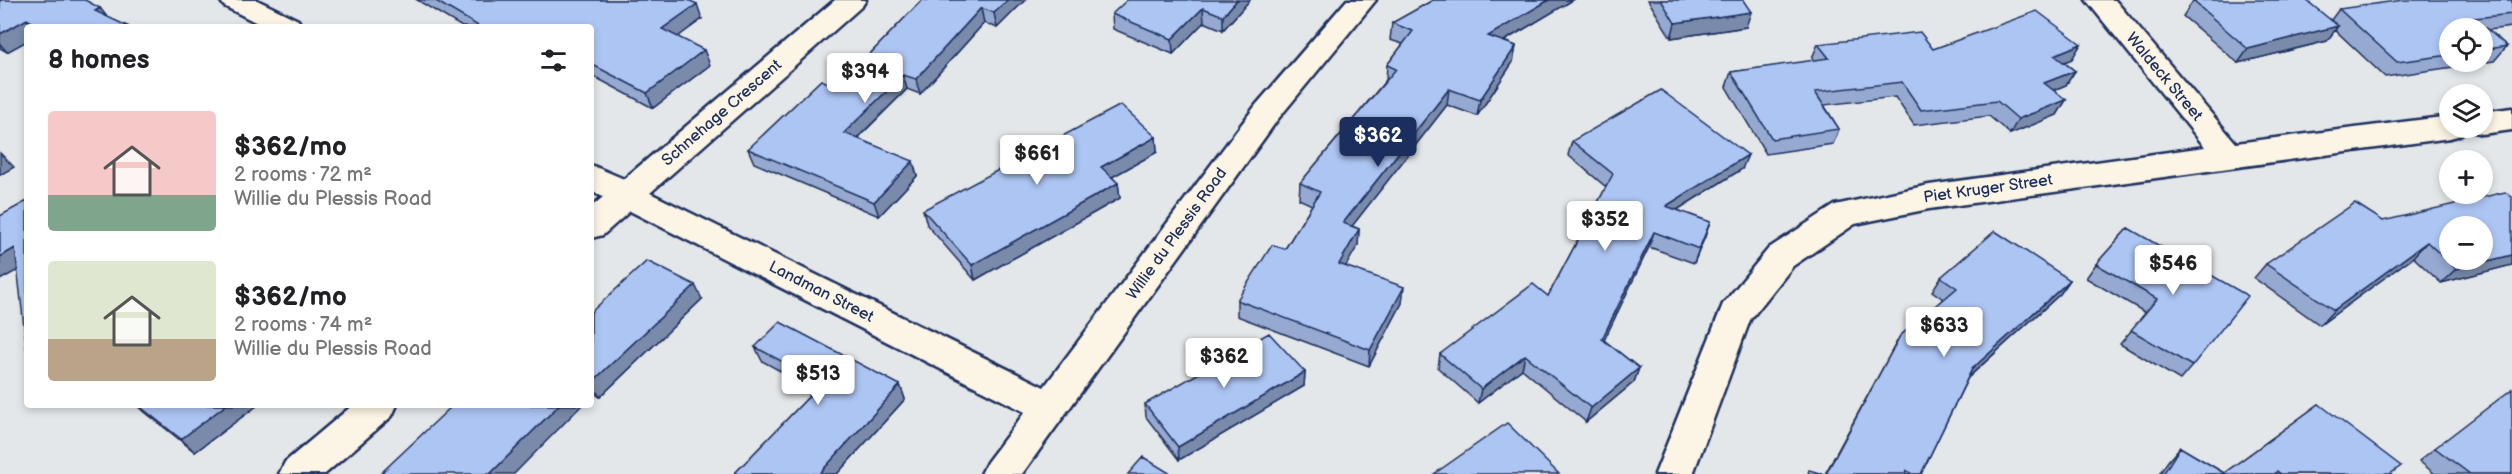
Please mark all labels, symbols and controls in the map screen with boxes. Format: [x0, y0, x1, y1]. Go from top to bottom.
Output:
map controls [2439, 18, 2493, 270]
button: locate [2439, 18, 2493, 72]
street label: Waldeck Street [2122, 29, 2206, 125]
icon: filters [537, 44, 570, 77]
text: 8 homes [48, 45, 150, 76]
pin: $394 [829, 53, 901, 104]
street label: Schnehage Crescent [658, 56, 786, 170]
text: $394 [841, 60, 889, 84]
button: layers [2439, 84, 2493, 138]
pin: $362 [1342, 117, 1414, 168]
text: $362 [1354, 124, 1402, 148]
text: $362/mo [234, 132, 347, 163]
icon: home [96, 135, 168, 207]
pin: $661 [1001, 135, 1073, 186]
text: $661 [1014, 142, 1060, 166]
button: + [2439, 150, 2493, 204]
text: 2 rooms · 72 m² [234, 163, 372, 187]
street label: Willie du Plessis Road [1123, 164, 1231, 304]
street label: Piet Kruger Street [1922, 171, 2054, 207]
text: Willie du Plessis Road [234, 187, 432, 211]
pin: $352 [1569, 201, 1641, 252]
text: $352 [1581, 208, 1629, 232]
button: − [2439, 216, 2493, 270]
pin: $546 [2137, 245, 2209, 296]
text: $546 [2149, 252, 2197, 276]
street label: Landman Street [765, 257, 877, 327]
text: $362/mo [234, 282, 347, 313]
icon: home [96, 285, 168, 357]
pin: $633 [1908, 307, 1980, 358]
text: 2 rooms · 74 m² [234, 313, 372, 337]
text: $633 [1920, 314, 1968, 338]
text: Willie du Plessis Road [234, 337, 432, 361]
pin: $362 [1188, 338, 1260, 389]
text: $362 [1200, 345, 1248, 369]
pin: $513 [782, 355, 854, 406]
text: $513 [796, 362, 840, 386]

